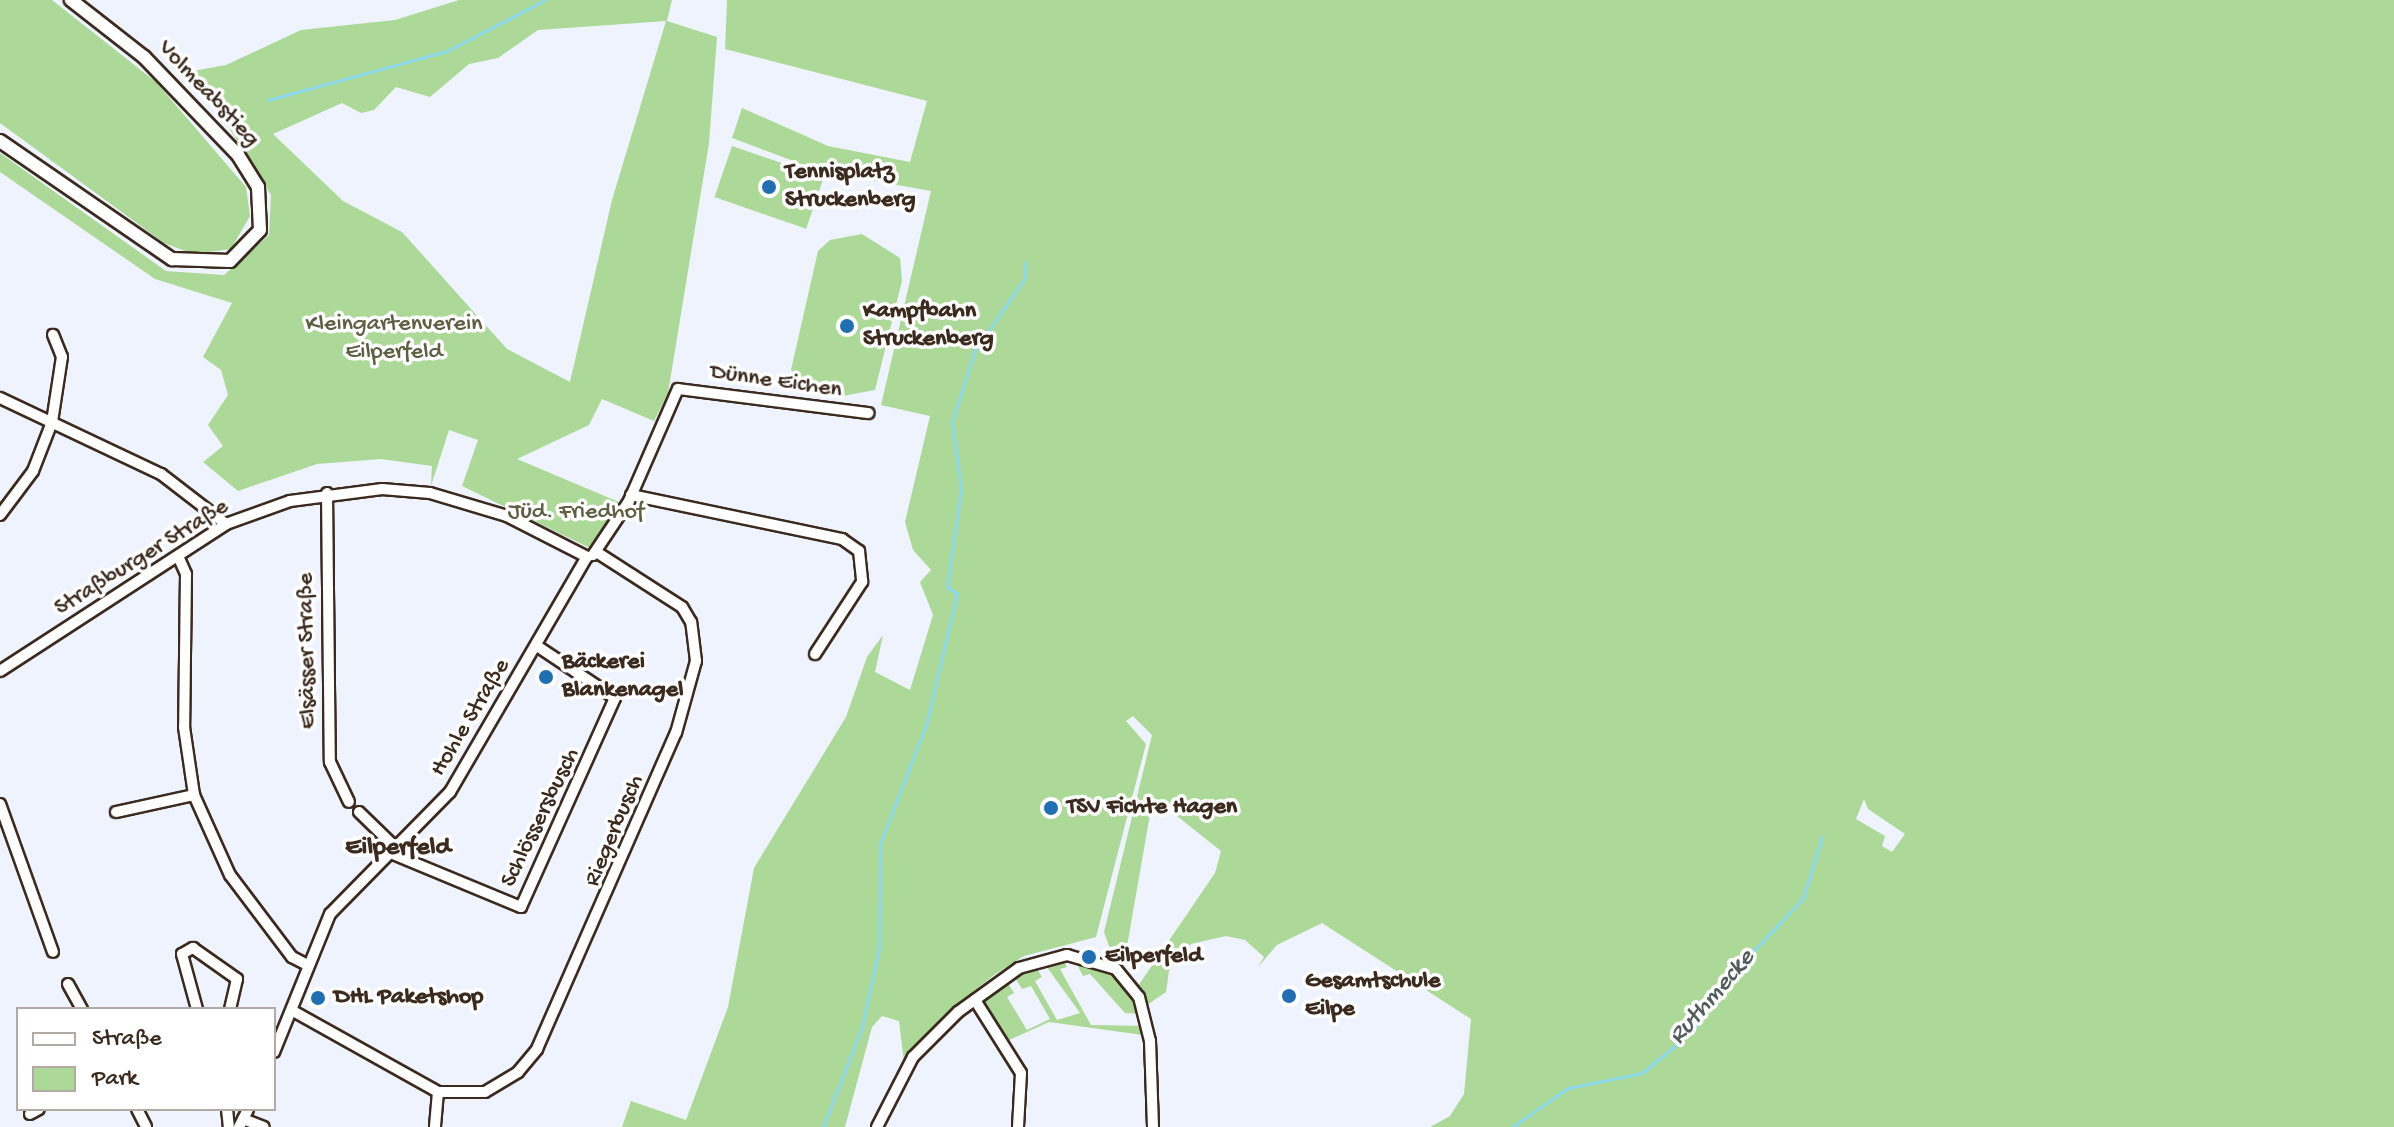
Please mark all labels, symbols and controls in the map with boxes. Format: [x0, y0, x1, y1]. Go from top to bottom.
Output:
street label: Volmeabstieg [151, 34, 265, 154]
place label: Tennisplatz Struckenberg [785, 159, 916, 215]
marker: Tennisplatz Struckenberg [760, 178, 778, 196]
place label: Kampfbahn Struckenberg [863, 298, 994, 354]
park label: Kleingartenverein Eilperfeld [305, 311, 483, 367]
marker: Kampfbahn Struckenberg [838, 317, 856, 335]
street label: Dünne Eichen [708, 359, 844, 405]
street label: Straßburger Straße [50, 493, 234, 623]
park label: Jüd. Friedhof [508, 499, 644, 527]
street label: Elsässer Straße [292, 573, 324, 729]
place label: Bäckerei Blankenagel [562, 649, 683, 705]
street label: Hohle Straße [425, 654, 517, 782]
marker: Bäckerei Blankenagel [537, 668, 555, 686]
street label: Schlössersbusch [495, 744, 587, 892]
street label: Riegerbusch [579, 771, 651, 891]
place label: TSV Fichte Hagen [1067, 794, 1237, 822]
marker: TSV Fichte Hagen [1042, 799, 1060, 817]
district label: Eilperfeld [345, 833, 451, 865]
place label: Eilperfeld [1105, 943, 1202, 971]
water label: Ruthmecke [1663, 944, 1763, 1052]
marker: Eilperfeld [1080, 948, 1098, 966]
place label: Gesamtschule Eilpe [1305, 968, 1440, 1024]
place label: DHL Paketshop [334, 984, 483, 1012]
marker: Gesamtschule Eilpe [1280, 987, 1298, 1005]
marker: DHL Paketshop [309, 989, 327, 1007]
legend [16, 1007, 276, 1111]
text: Straße [92, 1025, 162, 1054]
text: Park [92, 1065, 138, 1094]

